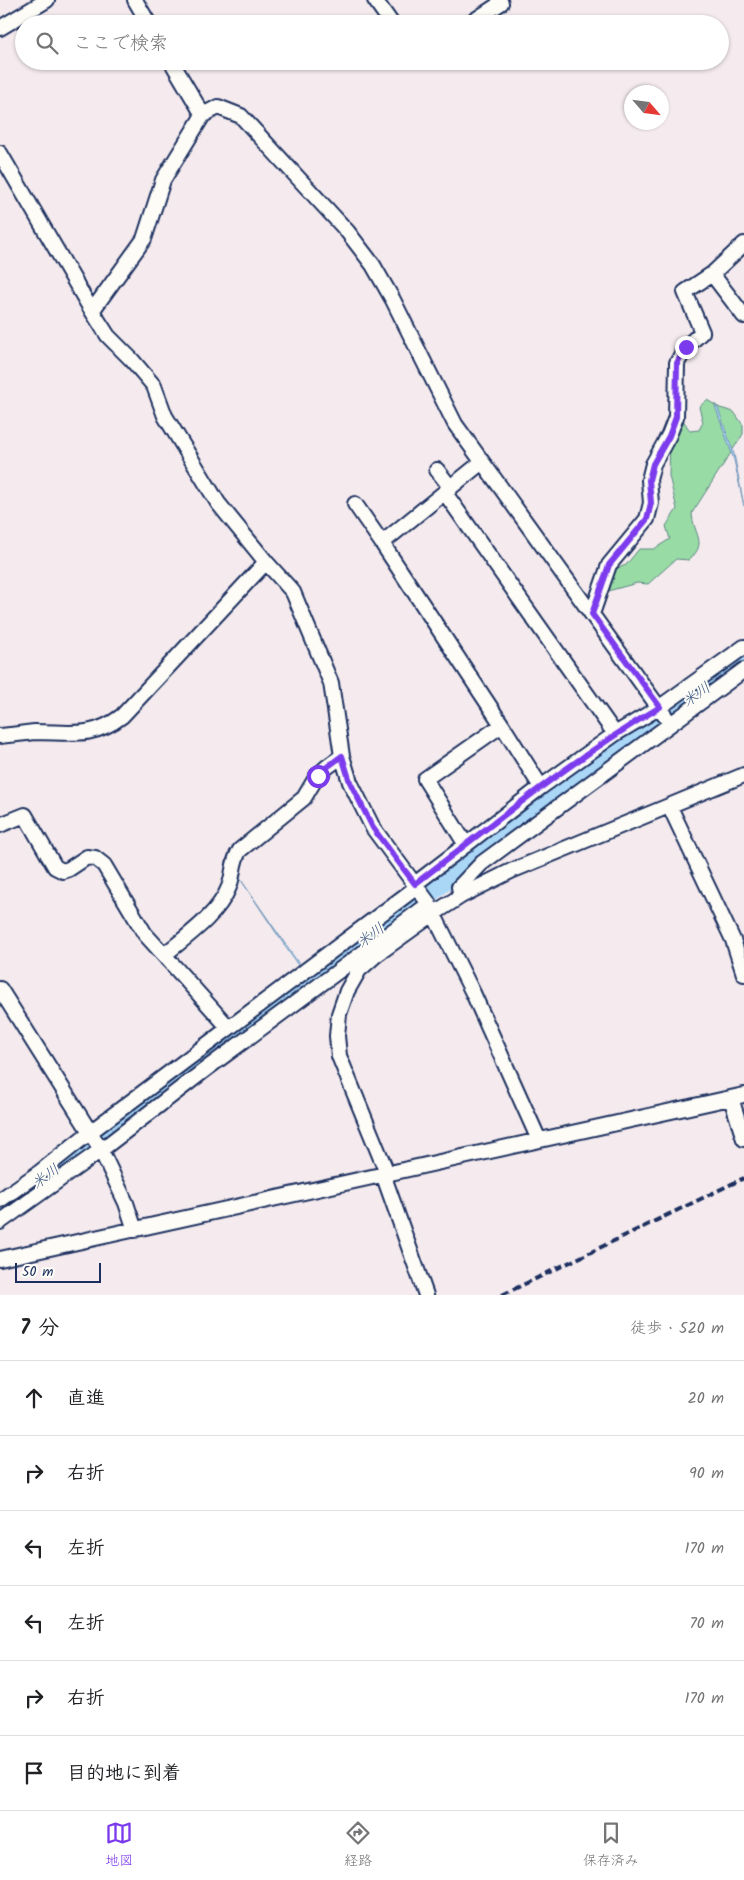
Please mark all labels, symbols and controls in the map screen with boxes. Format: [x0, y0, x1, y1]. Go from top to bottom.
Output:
search box [15, 15, 729, 70]
icon: search [33, 29, 61, 57]
text: ここで検索 [73, 29, 168, 59]
north arrow [624, 85, 669, 130]
route end [675, 336, 698, 359]
water label: 米川 [678, 677, 716, 713]
route start [307, 765, 330, 788]
water label: 米川 [352, 917, 390, 955]
water label: 米川 [27, 1158, 65, 1196]
scale bar [15, 1260, 101, 1283]
text: 50 m [22, 1261, 53, 1283]
text: 7 分 [20, 1312, 59, 1345]
text: 徒歩 · 520 m [630, 1316, 724, 1341]
icon: ahead [20, 1384, 48, 1412]
text: 直進 [67, 1384, 105, 1414]
text: 20 m [688, 1386, 724, 1411]
icon: right [20, 1459, 48, 1487]
text: 右折 [67, 1459, 105, 1489]
text: 90 m [689, 1461, 724, 1486]
icon: left [20, 1534, 48, 1562]
text: 左折 [67, 1534, 105, 1564]
text: 170 m [684, 1536, 724, 1561]
icon: left [20, 1609, 48, 1637]
text: 左折 [67, 1609, 105, 1639]
text: 70 m [689, 1611, 724, 1636]
icon: right [20, 1684, 48, 1712]
text: 右折 [67, 1684, 105, 1714]
text: 170 m [684, 1686, 724, 1711]
icon: arrive [20, 1759, 48, 1787]
text: 目的地に到着 [67, 1759, 181, 1789]
tab: 地図 [105, 1819, 133, 1872]
tab: 経路 [344, 1819, 372, 1872]
tab: 保存済み [583, 1819, 639, 1872]

